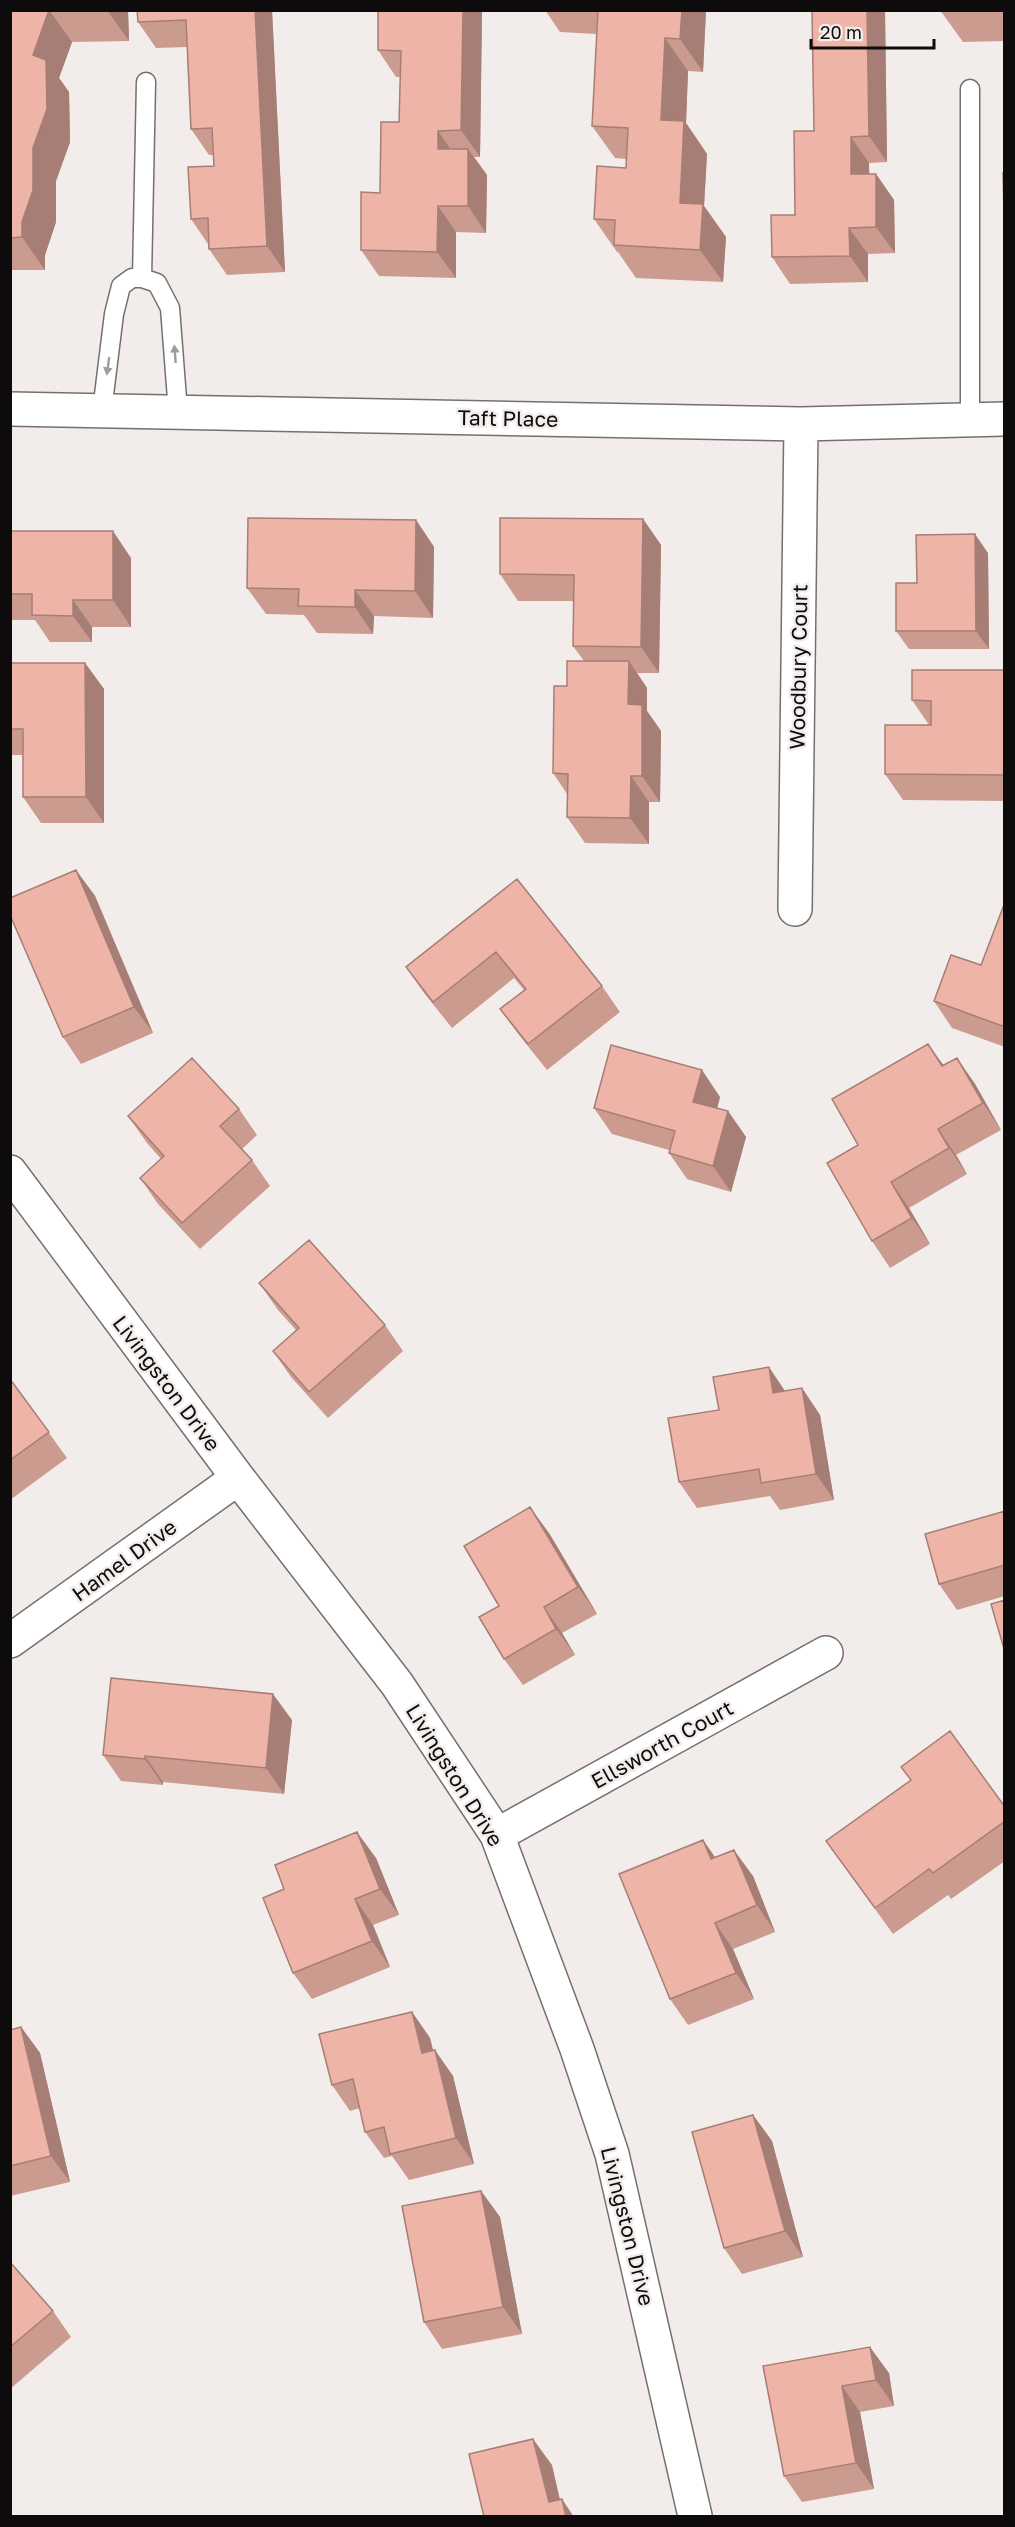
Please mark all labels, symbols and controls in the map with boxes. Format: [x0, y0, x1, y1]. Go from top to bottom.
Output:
scale bar [811, 12, 934, 50]
text: 20 m [820, 21, 862, 43]
one-way arrow [170, 344, 180, 363]
one-way arrow [103, 357, 112, 376]
street label: Taft Place [458, 404, 558, 432]
street label: Woodbury Court [784, 584, 812, 750]
street label: Livingston Drive [108, 1310, 226, 1456]
street label: Hamel Drive [67, 1513, 181, 1607]
street label: Ellsworth Court [586, 1694, 738, 1794]
street label: Livingston Drive [401, 1699, 509, 1851]
street label: Livingston Drive [596, 2144, 660, 2308]

